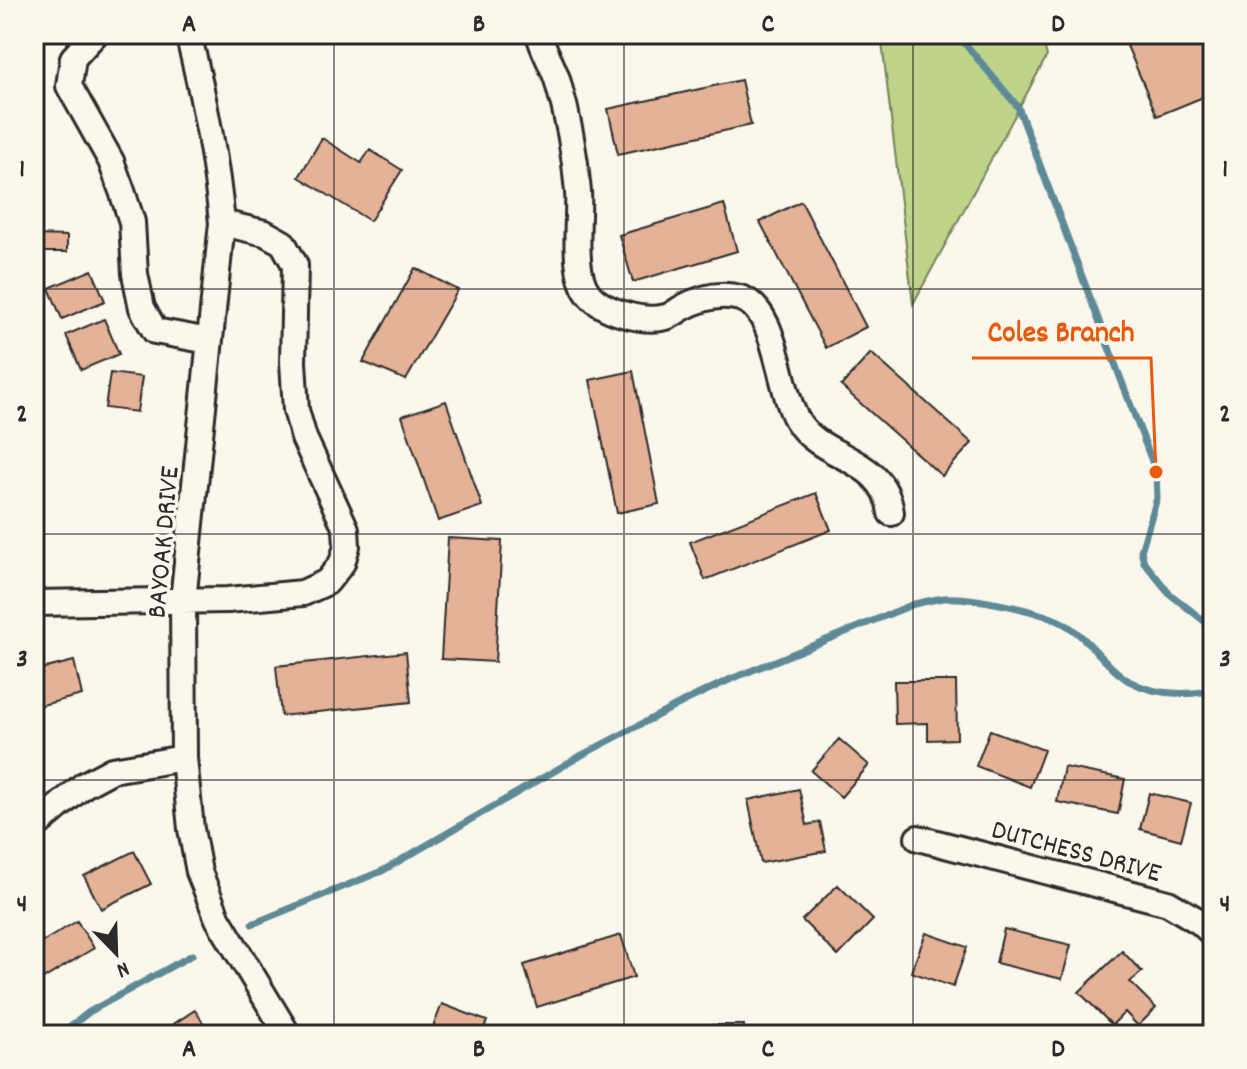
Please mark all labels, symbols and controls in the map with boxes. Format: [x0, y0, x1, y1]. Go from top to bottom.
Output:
text: A [182, 7, 196, 44]
text: B [473, 7, 485, 44]
text: C [762, 7, 775, 44]
text: D [1051, 7, 1065, 44]
text: 1 [19, 152, 25, 189]
text: 1 [1222, 152, 1228, 189]
callout: Coles Branch [972, 304, 1151, 358]
text: Coles Branch [987, 314, 1135, 357]
text: 2 [16, 397, 28, 434]
text: 2 [1219, 397, 1231, 434]
street label: BAYOAK DRIVE [139, 464, 193, 620]
text: 3 [16, 642, 28, 679]
text: 3 [1219, 642, 1231, 679]
street label: DUTCHESS DRIVE [986, 812, 1165, 896]
text: 4 [17, 887, 27, 924]
text: 4 [1220, 887, 1230, 924]
north arrow [76, 913, 156, 993]
text: N [111, 952, 134, 985]
text: A [182, 1032, 196, 1069]
text: B [473, 1032, 485, 1069]
text: C [762, 1032, 775, 1069]
text: D [1051, 1032, 1065, 1069]

